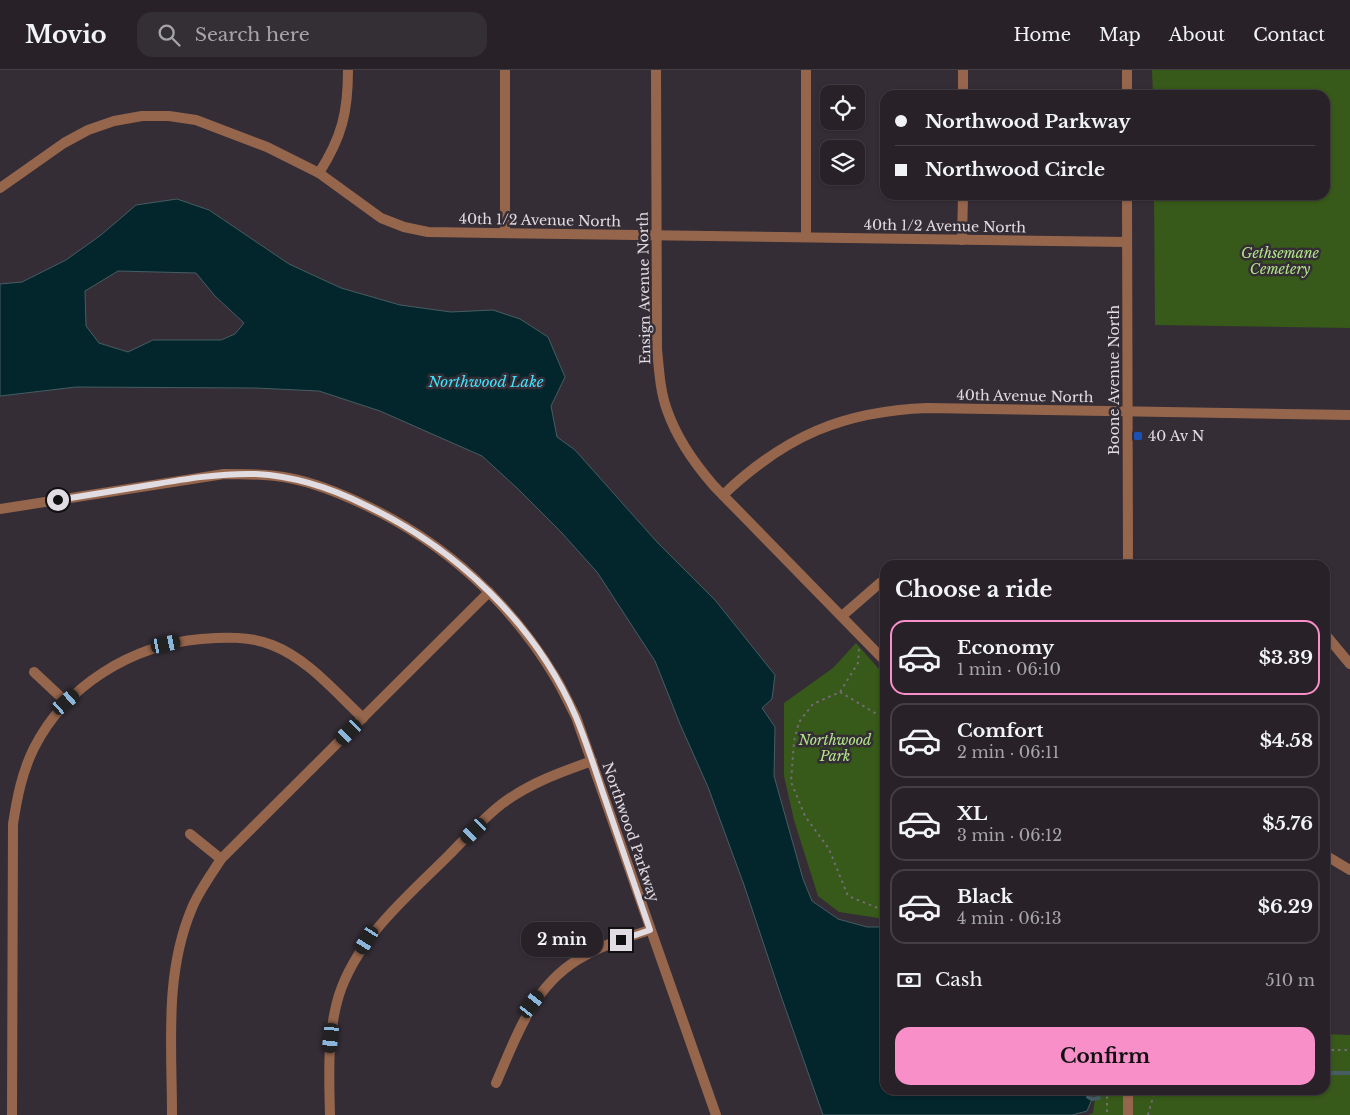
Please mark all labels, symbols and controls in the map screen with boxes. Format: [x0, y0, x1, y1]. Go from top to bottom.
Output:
search box [137, 12, 487, 57]
text: Movio [25, 20, 107, 49]
icon: search [155, 21, 183, 49]
text: Search here [195, 23, 310, 46]
text: Home [1013, 24, 1071, 46]
text: Map [1099, 24, 1141, 46]
text: About [1169, 24, 1225, 46]
text: Contact [1253, 24, 1325, 46]
map controls [820, 85, 865, 185]
button: locate [820, 85, 865, 130]
text: Northwood Parkway [925, 110, 1130, 133]
button: layers [820, 140, 865, 185]
text: Northwood Circle [925, 158, 1105, 181]
street label: 40th 1/2 Avenue North [459, 210, 622, 230]
street label: Ensign Avenue North [634, 211, 654, 365]
street label: 40th 1/2 Avenue North [864, 216, 1027, 236]
park label: Gethsemane Cemetery [1241, 244, 1320, 278]
street label: Boone Avenue North [1105, 304, 1123, 455]
water label: Northwood Lake [427, 372, 544, 391]
street label: 40th Avenue North [956, 386, 1094, 406]
place label: 40 Av N [1148, 427, 1205, 445]
marker: 40 Av N [1132, 430, 1144, 442]
route start [47, 489, 69, 511]
text: Choose a ride [895, 576, 1052, 603]
car [149, 634, 182, 654]
icon: car [897, 635, 942, 680]
text: Economy [957, 636, 1054, 659]
text: $3.39 [1259, 646, 1313, 669]
text: 1 min · 06:10 [957, 659, 1061, 679]
car [49, 686, 82, 718]
car [332, 716, 365, 748]
icon: car [897, 718, 942, 763]
text: Comfort [957, 719, 1044, 742]
text: $4.58 [1260, 729, 1313, 752]
park label: Northwood Park [798, 731, 872, 765]
text: 2 min · 06:11 [957, 742, 1059, 762]
street label: Northwood Parkway [599, 760, 663, 904]
icon: car [897, 801, 942, 846]
text: XL [957, 802, 987, 825]
text: $5.76 [1262, 812, 1313, 835]
car [457, 815, 490, 847]
text: 3 min · 06:12 [957, 825, 1062, 845]
icon: car [897, 884, 942, 929]
text: Black [957, 885, 1013, 908]
text: $6.29 [1258, 895, 1313, 918]
text: 4 min · 06:13 [957, 908, 1062, 928]
callout: 2 min [521, 922, 604, 958]
car [352, 923, 381, 957]
text: 2 min [537, 929, 587, 949]
route end [610, 929, 632, 951]
icon: cash [895, 966, 923, 994]
text: Cash [935, 968, 982, 991]
text: 510 m [1266, 970, 1315, 990]
car [516, 988, 547, 1020]
car [321, 1022, 340, 1054]
button: Confirm [895, 1027, 1315, 1085]

